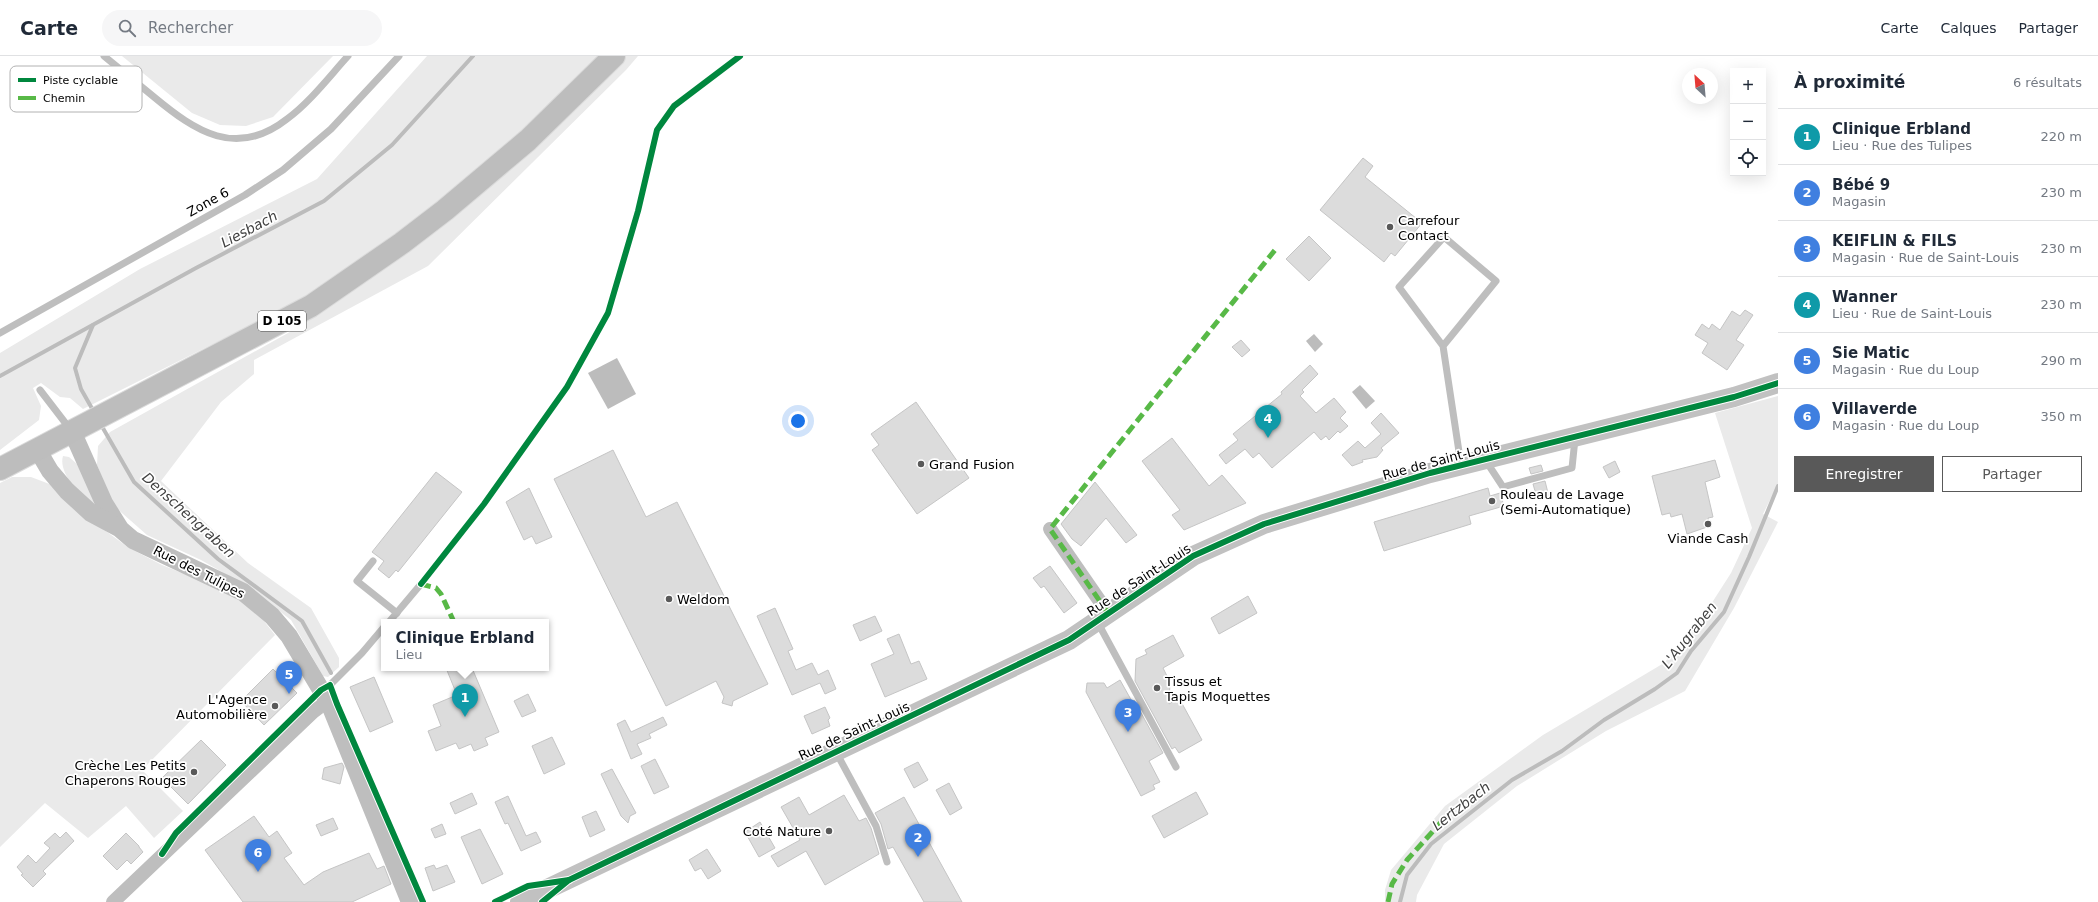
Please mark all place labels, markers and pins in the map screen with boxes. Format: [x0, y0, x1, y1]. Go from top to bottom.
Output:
place label: Carrefour Contact [1398, 213, 1460, 243]
marker: Carrefour Contact [1385, 222, 1395, 232]
pin: 4 [1255, 405, 1281, 438]
place label: Grand Fusion [929, 457, 1015, 472]
marker: Grand Fusion [916, 459, 926, 469]
place label: Rouleau de Lavage (Semi-Automatique) [1500, 487, 1631, 517]
marker: Rouleau de Lavage (Semi-Automatique) [1487, 496, 1497, 506]
marker: Viande Cash [1703, 519, 1713, 529]
place label: Viande Cash [1668, 531, 1748, 546]
place label: Weldom [677, 592, 730, 607]
marker: Weldom [664, 594, 674, 604]
pin: 5 [276, 661, 302, 694]
place label: Tissus et Tapis Moquettes [1164, 674, 1270, 704]
marker: Tissus et Tapis Moquettes [1152, 683, 1162, 693]
pin: 1 [452, 684, 478, 717]
place label: L'Agence Automobilière [176, 692, 267, 722]
pin: 3 [1115, 699, 1141, 732]
marker: L'Agence Automobilière [270, 701, 280, 711]
place label: Crèche Les Petits Chaperons Rouges [65, 758, 186, 788]
marker: Crèche Les Petits Chaperons Rouges [189, 767, 199, 777]
place label: Coté Nature [743, 824, 821, 839]
pin: 2 [905, 824, 931, 857]
marker: Coté Nature [824, 826, 834, 836]
pin: 6 [245, 839, 271, 872]

